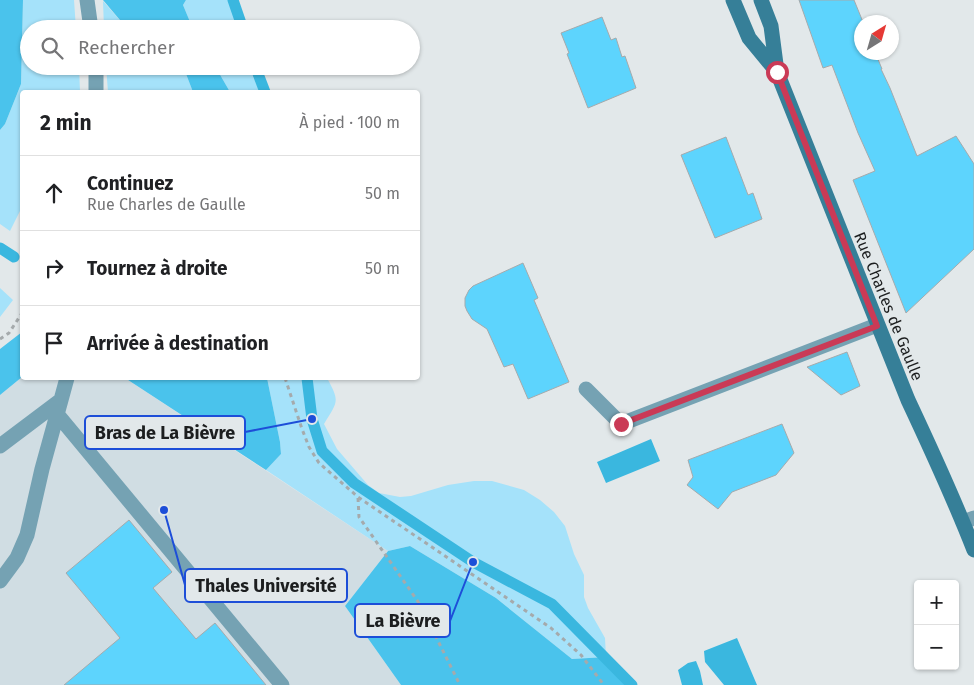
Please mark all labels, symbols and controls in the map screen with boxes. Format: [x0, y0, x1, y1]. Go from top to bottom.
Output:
north arrow [854, 15, 899, 60]
search box [20, 20, 420, 75]
icon: search [38, 34, 66, 62]
text: Rechercher [78, 36, 175, 59]
route start [766, 61, 789, 84]
text: 2 min [40, 110, 92, 136]
text: À pied · 100 m [299, 113, 400, 132]
text: Continuez [87, 172, 173, 195]
icon: ahead [40, 179, 68, 207]
text: 50 m [365, 184, 400, 203]
text: Rue Charles de Gaulle [87, 195, 246, 214]
street label: Rue Charles de Gaulle [850, 229, 927, 383]
icon: right [40, 254, 68, 282]
text: Tournez à droite [87, 257, 228, 280]
text: 50 m [365, 259, 400, 278]
icon: arrive [40, 329, 68, 357]
text: Arrivée à destination [87, 332, 269, 355]
route end [610, 413, 633, 436]
callout: Bras de La Bièvre [85, 416, 245, 449]
text: Bras de La Bièvre [95, 422, 235, 444]
callout: Thales Université [185, 569, 347, 602]
text: Thales Université [195, 575, 337, 597]
map controls [914, 580, 959, 670]
button: + [914, 580, 959, 625]
callout: La Bièvre [355, 604, 450, 637]
text: La Bièvre [365, 610, 441, 632]
button: − [914, 625, 959, 670]

